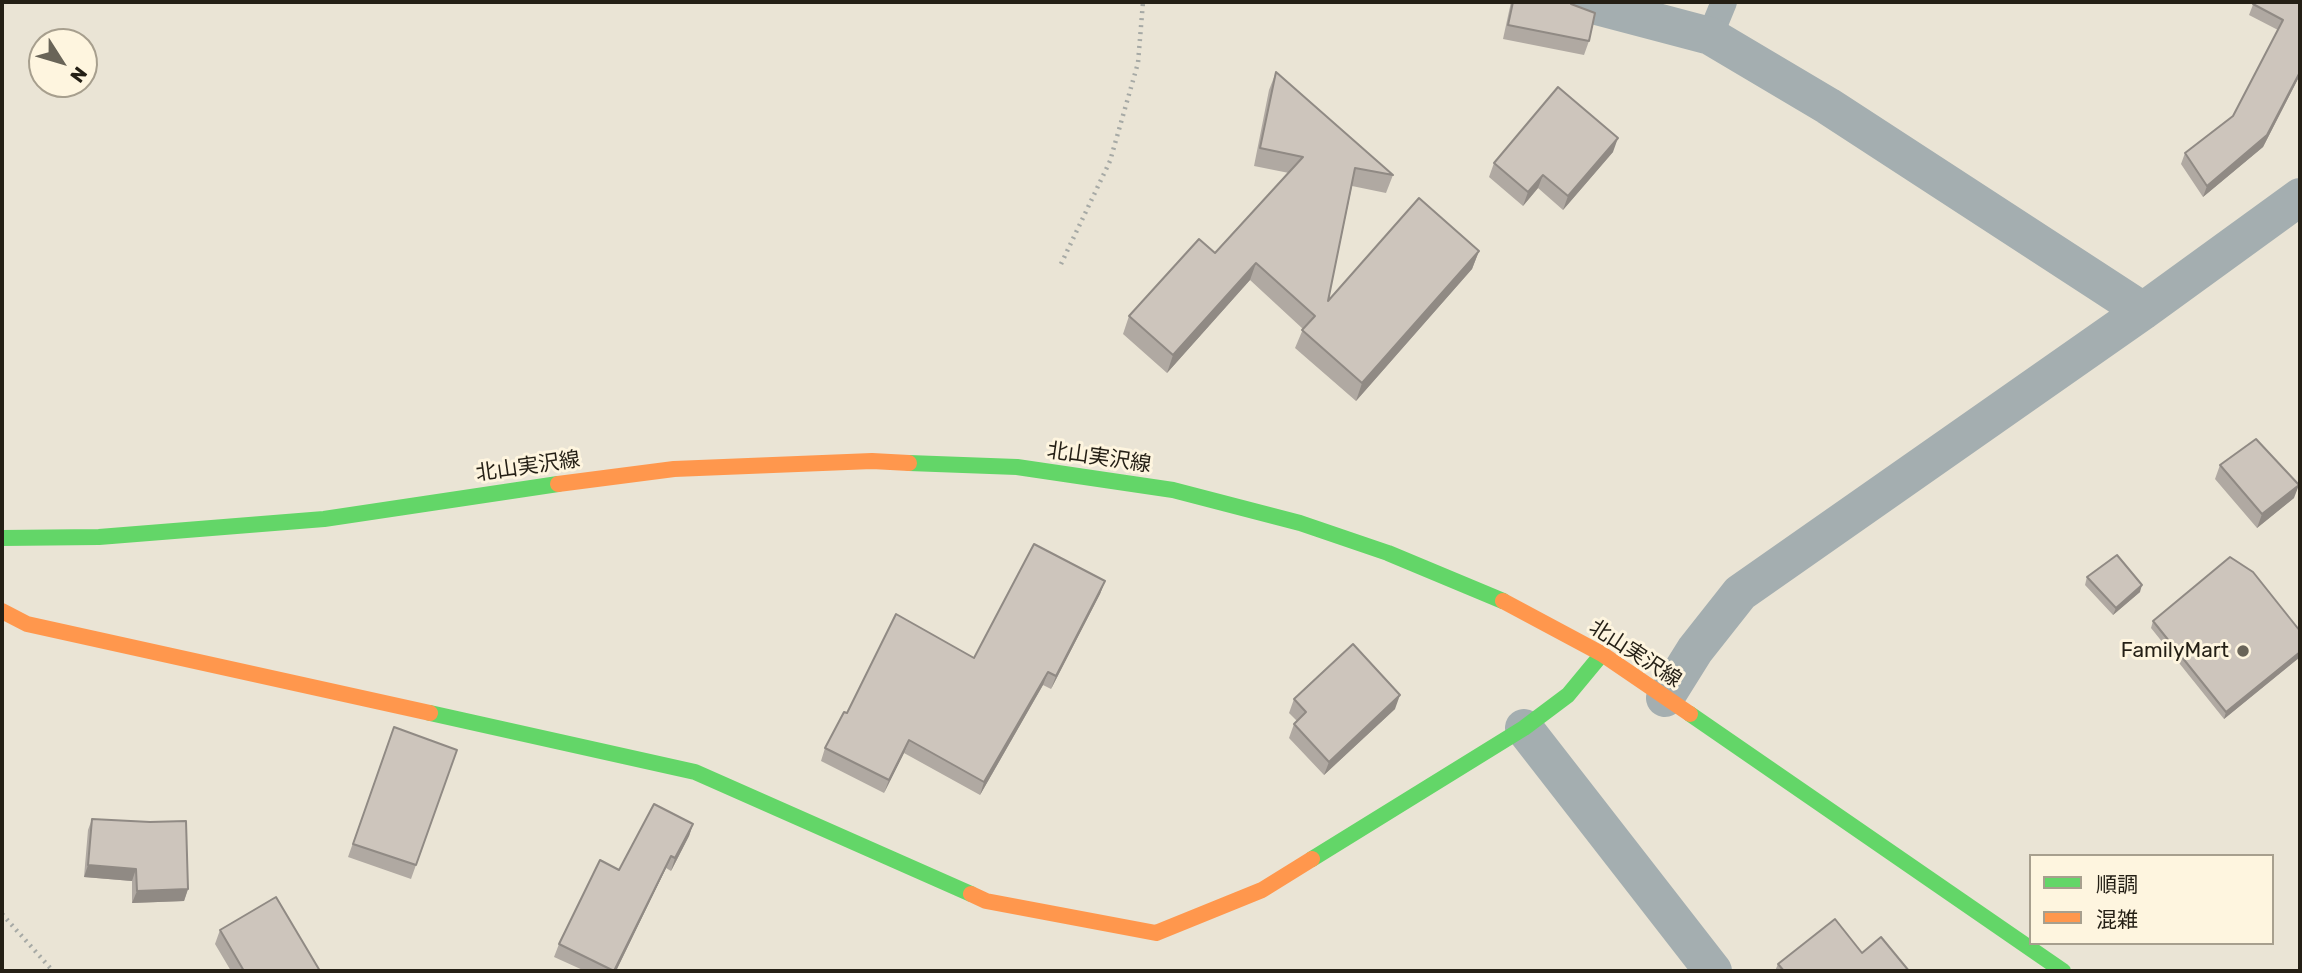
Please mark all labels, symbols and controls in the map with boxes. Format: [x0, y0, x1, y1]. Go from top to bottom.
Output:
north arrow [28, 28, 98, 98]
text: N [65, 62, 92, 87]
street label: 北山実沢線 [1045, 438, 1153, 478]
street label: 北山実沢線 [474, 447, 582, 487]
street label: 北山実沢線 [1584, 615, 1686, 693]
place label: FamilyMart [2121, 638, 2229, 664]
marker: FamilyMart [2235, 643, 2251, 659]
legend [2029, 854, 2274, 945]
text: 順調 [2096, 872, 2138, 897]
text: 混雑 [2096, 907, 2138, 932]

